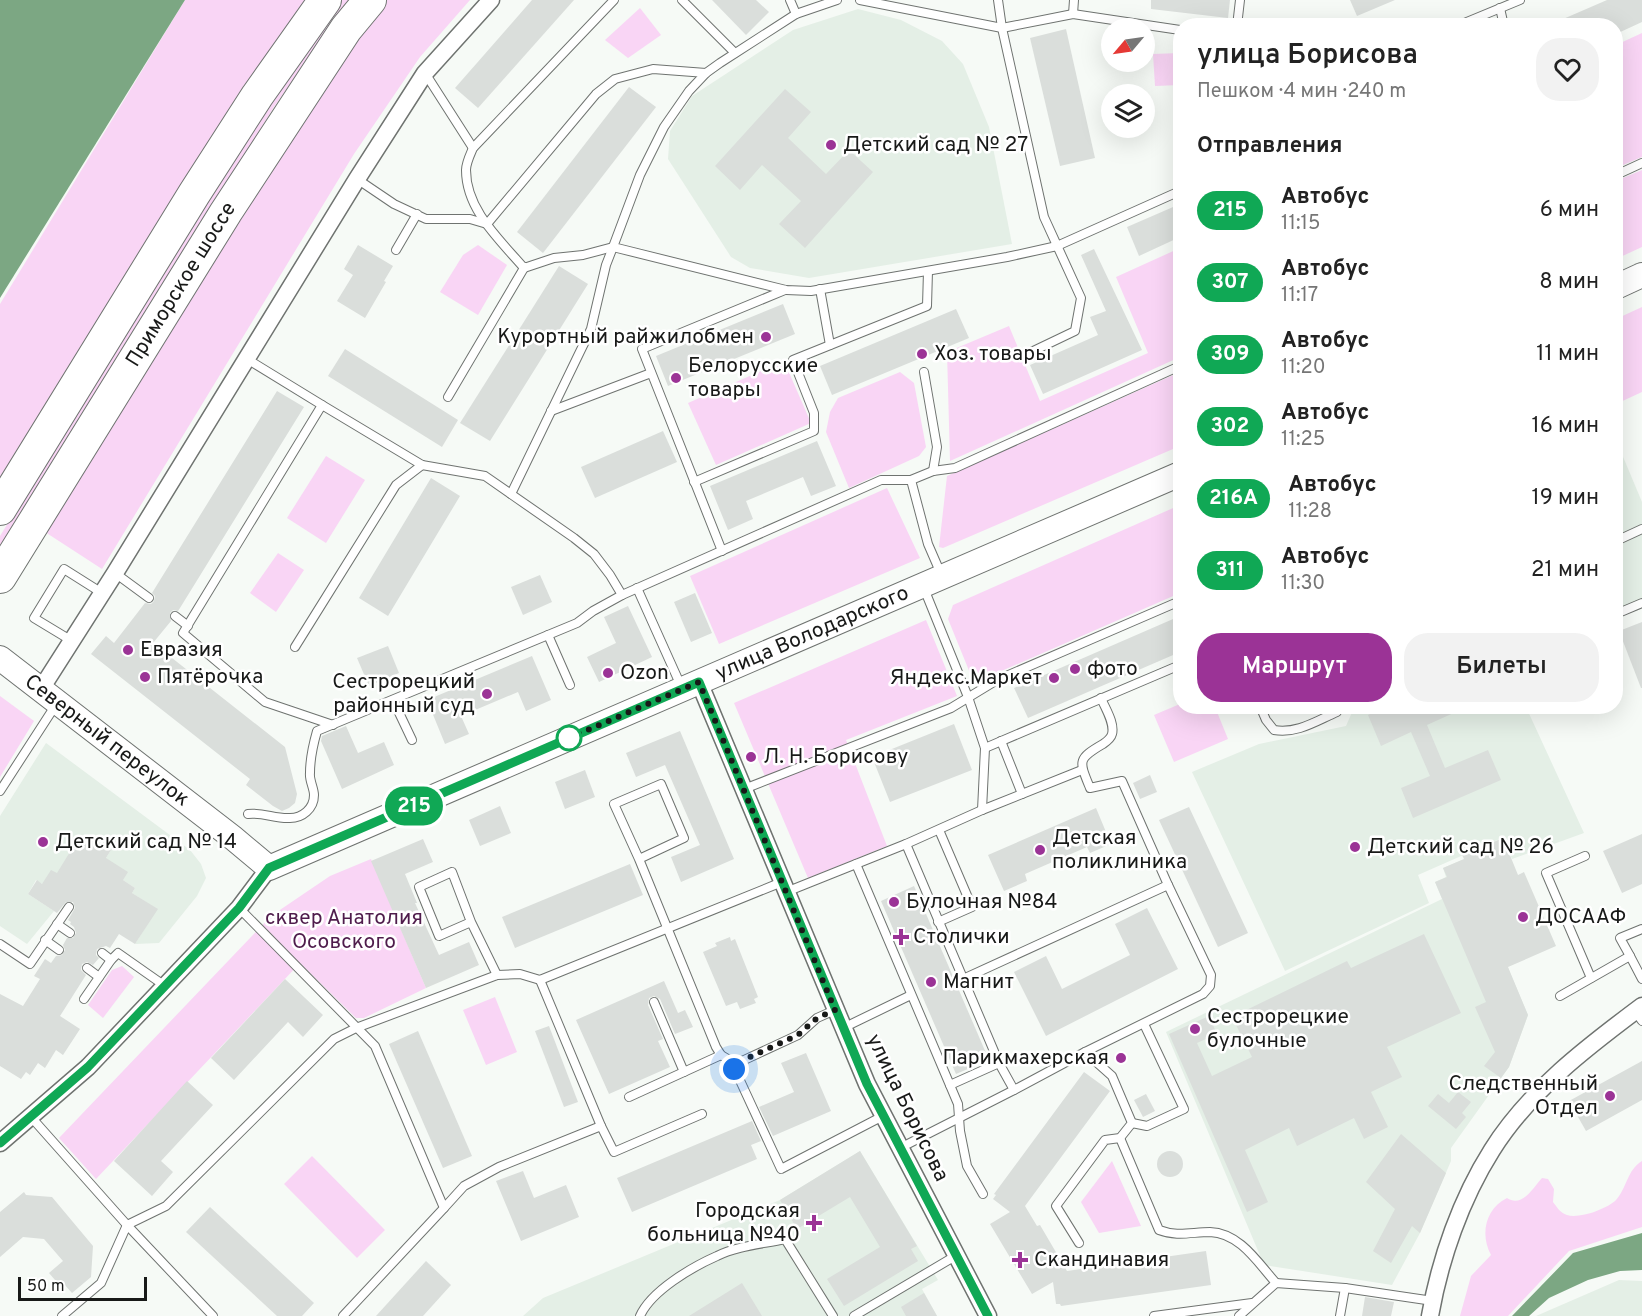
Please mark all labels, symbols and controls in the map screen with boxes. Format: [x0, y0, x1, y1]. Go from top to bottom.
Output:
north arrow [1101, 18, 1155, 72]
map controls [1101, 18, 1155, 138]
text: улица Борисова [1197, 38, 1418, 74]
button: heart [1536, 38, 1599, 101]
text: Пешком · 4 мин · 240 m [1197, 79, 1406, 105]
button: layers [1101, 84, 1155, 138]
place label: Детский сад № 27 [843, 132, 1028, 159]
text: Отправления [1197, 133, 1342, 160]
marker: Детский сад № 27 [824, 138, 838, 152]
text: Автобус [1281, 184, 1369, 211]
street label: Приморское шоссе [120, 197, 242, 372]
text: 215 [1213, 197, 1247, 224]
text: 6 мин [1540, 197, 1599, 224]
text: 11:15 [1281, 211, 1320, 237]
text: Автобус [1281, 256, 1369, 283]
text: 307 [1212, 269, 1248, 296]
text: 8 мин [1539, 269, 1599, 296]
text: 11:17 [1281, 283, 1318, 309]
place label: Курортный райжилобмен [497, 324, 754, 351]
text: Автобус [1281, 328, 1369, 355]
marker: Курортный райжилобмен [759, 330, 773, 344]
place label: Хоз. товары [934, 341, 1052, 368]
text: 309 [1211, 341, 1249, 368]
text: 11 мин [1536, 341, 1599, 368]
marker: Хоз. товары [915, 347, 929, 361]
place label: Белорусские товары [688, 353, 818, 404]
text: 11:20 [1281, 355, 1326, 381]
marker: Белорусские товары [669, 371, 683, 385]
text: Автобус [1281, 400, 1369, 427]
text: 302 [1211, 413, 1249, 440]
text: 16 мин [1531, 413, 1599, 440]
text: 11:25 [1281, 427, 1325, 453]
text: Автобус [1288, 472, 1377, 499]
text: 216А [1209, 485, 1258, 512]
text: 19 мин [1531, 485, 1599, 512]
text: 11:28 [1288, 499, 1332, 525]
text: Автобус [1281, 544, 1369, 571]
text: 311 [1215, 557, 1245, 584]
text: 21 мин [1531, 557, 1599, 584]
text: 11:30 [1281, 571, 1325, 597]
street label: улица Володарского [711, 579, 913, 687]
button: Маршрут [1197, 633, 1392, 702]
button: Билеты [1404, 633, 1599, 702]
place label: Евразия [140, 637, 223, 664]
marker: Евразия [121, 643, 135, 657]
place label: фото [1087, 656, 1138, 683]
place label: Ozon [620, 660, 669, 687]
marker: фото [1068, 662, 1082, 676]
place label: Пятёрочка [157, 664, 263, 691]
place label: Яндекс.Маркет [889, 665, 1042, 692]
marker: Ozon [601, 666, 615, 680]
street label: Северный переулок [19, 668, 195, 813]
place label: Сестрорецкий районный суд [332, 669, 475, 720]
marker: Пятёрочка [138, 670, 152, 684]
marker: Яндекс.Маркет [1047, 671, 1061, 685]
marker: Сестрорецкий районный суд [480, 687, 494, 701]
unlabelled marker [556, 725, 582, 751]
place label: Л. Н. Борисову [763, 744, 908, 771]
marker: Л. Н. Борисову [744, 750, 758, 764]
line badge: 215 [380, 786, 448, 826]
text: 215 [397, 793, 431, 820]
place label: Детская поликлиника [1052, 825, 1187, 876]
place label: Детский сад № 14 [55, 829, 237, 856]
place label: Детский сад № 26 [1367, 834, 1554, 861]
marker: Детский сад № 14 [36, 835, 50, 849]
marker: Детский сад № 26 [1348, 840, 1362, 854]
marker: Детская поликлиника [1033, 843, 1047, 857]
place label: Булочная №84 [906, 889, 1058, 916]
marker: Булочная №84 [887, 895, 901, 909]
place label: ДОСААФ [1535, 904, 1626, 931]
park label: сквер Анатолия Осовского [265, 905, 423, 956]
marker: ДОСААФ [1516, 910, 1530, 924]
place label: Столички [913, 924, 1010, 951]
marker: Столички [894, 930, 908, 944]
place label: Магнит [943, 969, 1014, 996]
marker: Магнит [924, 975, 938, 989]
place label: Сестрорецкие булочные [1207, 1004, 1349, 1055]
marker: Сестрорецкие булочные [1188, 1022, 1202, 1036]
street label: улица Борисова [860, 1030, 954, 1186]
place label: Парикмахерская [943, 1045, 1109, 1072]
marker: Парикмахерская [1114, 1051, 1128, 1065]
your location [719, 1054, 749, 1084]
place label: Следственный Отдел [1449, 1071, 1598, 1122]
marker: Следственный Отдел [1603, 1089, 1617, 1103]
place label: Городская больница №40 [647, 1198, 800, 1249]
marker: Городская больница №40 [805, 1214, 823, 1232]
place label: Скандинавия [1034, 1247, 1169, 1274]
marker: Скандинавия [1011, 1251, 1029, 1269]
scale bar [18, 1274, 147, 1302]
text: 50 m [27, 1277, 65, 1297]

